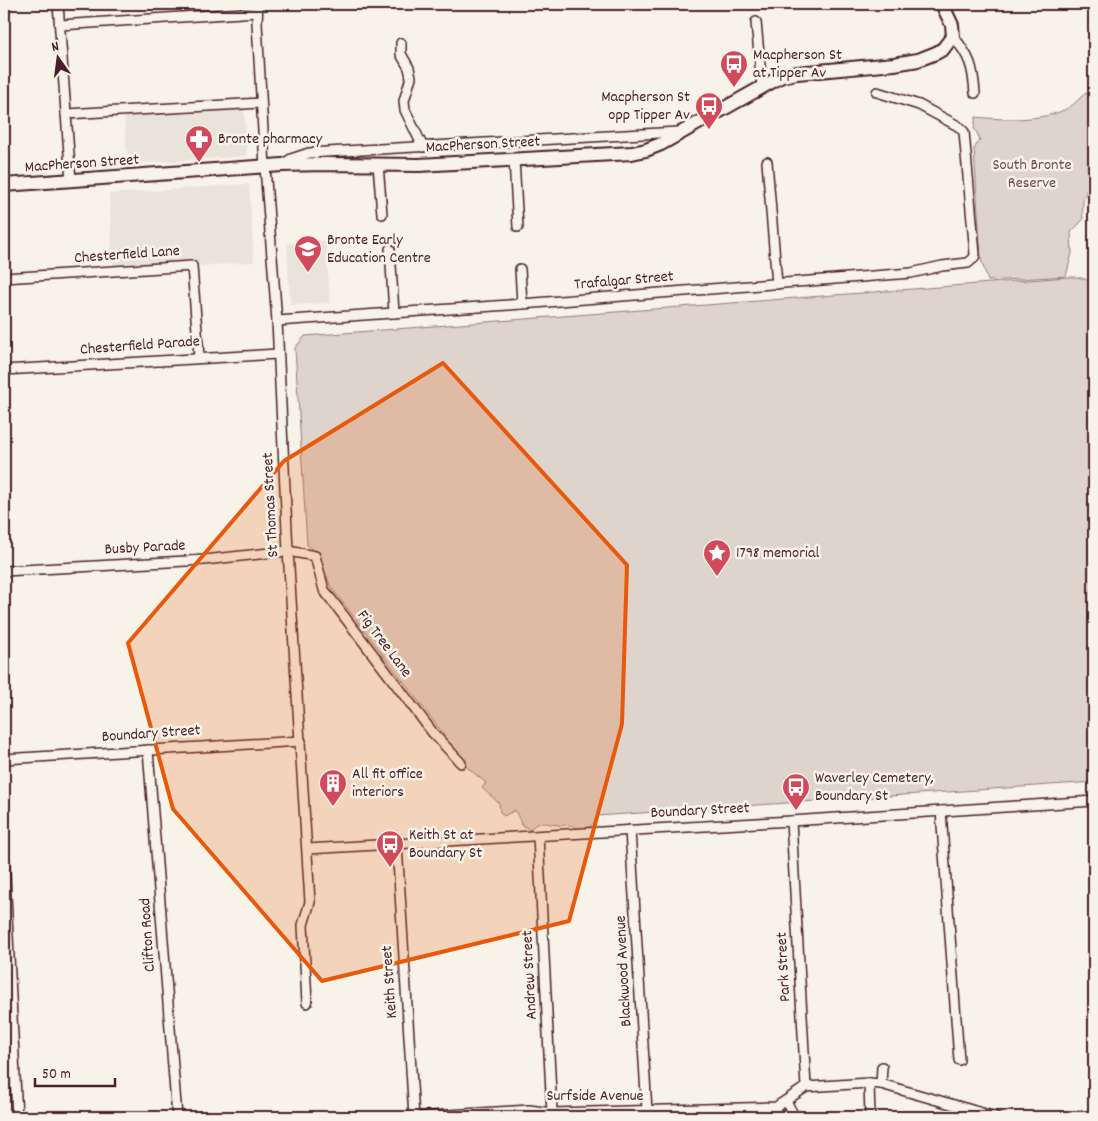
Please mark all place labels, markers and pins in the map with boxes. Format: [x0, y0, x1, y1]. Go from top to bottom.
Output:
place label: Macpherson St at Tipper Av [753, 44, 842, 85]
bus stop icon: Macpherson St at Tipper Av [719, 49, 749, 88]
place label: Macpherson St opp Tipper Av [601, 86, 690, 127]
bus stop icon: Macpherson St opp Tipper Av [694, 91, 724, 130]
pharmacy icon: Bronte pharmacy [184, 124, 214, 163]
place label: Bronte pharmacy [218, 128, 323, 151]
place label: Bronte Early Education Centre [327, 229, 431, 270]
school or university icon: Bronte Early Education Centre [293, 234, 323, 273]
place icon: 1798 memorial [702, 538, 732, 577]
place label: 1798 memorial [736, 542, 820, 565]
place label: All fit office interiors [352, 763, 423, 804]
place label: Waverley Cemetery, Boundary St [815, 767, 934, 808]
building icon: All fit office interiors [318, 768, 348, 807]
bus stop icon: Waverley Cemetery, Boundary St [781, 772, 811, 811]
place label: Keith St at Boundary St [409, 824, 482, 865]
bus stop icon: Keith St at Boundary St [375, 829, 405, 868]

